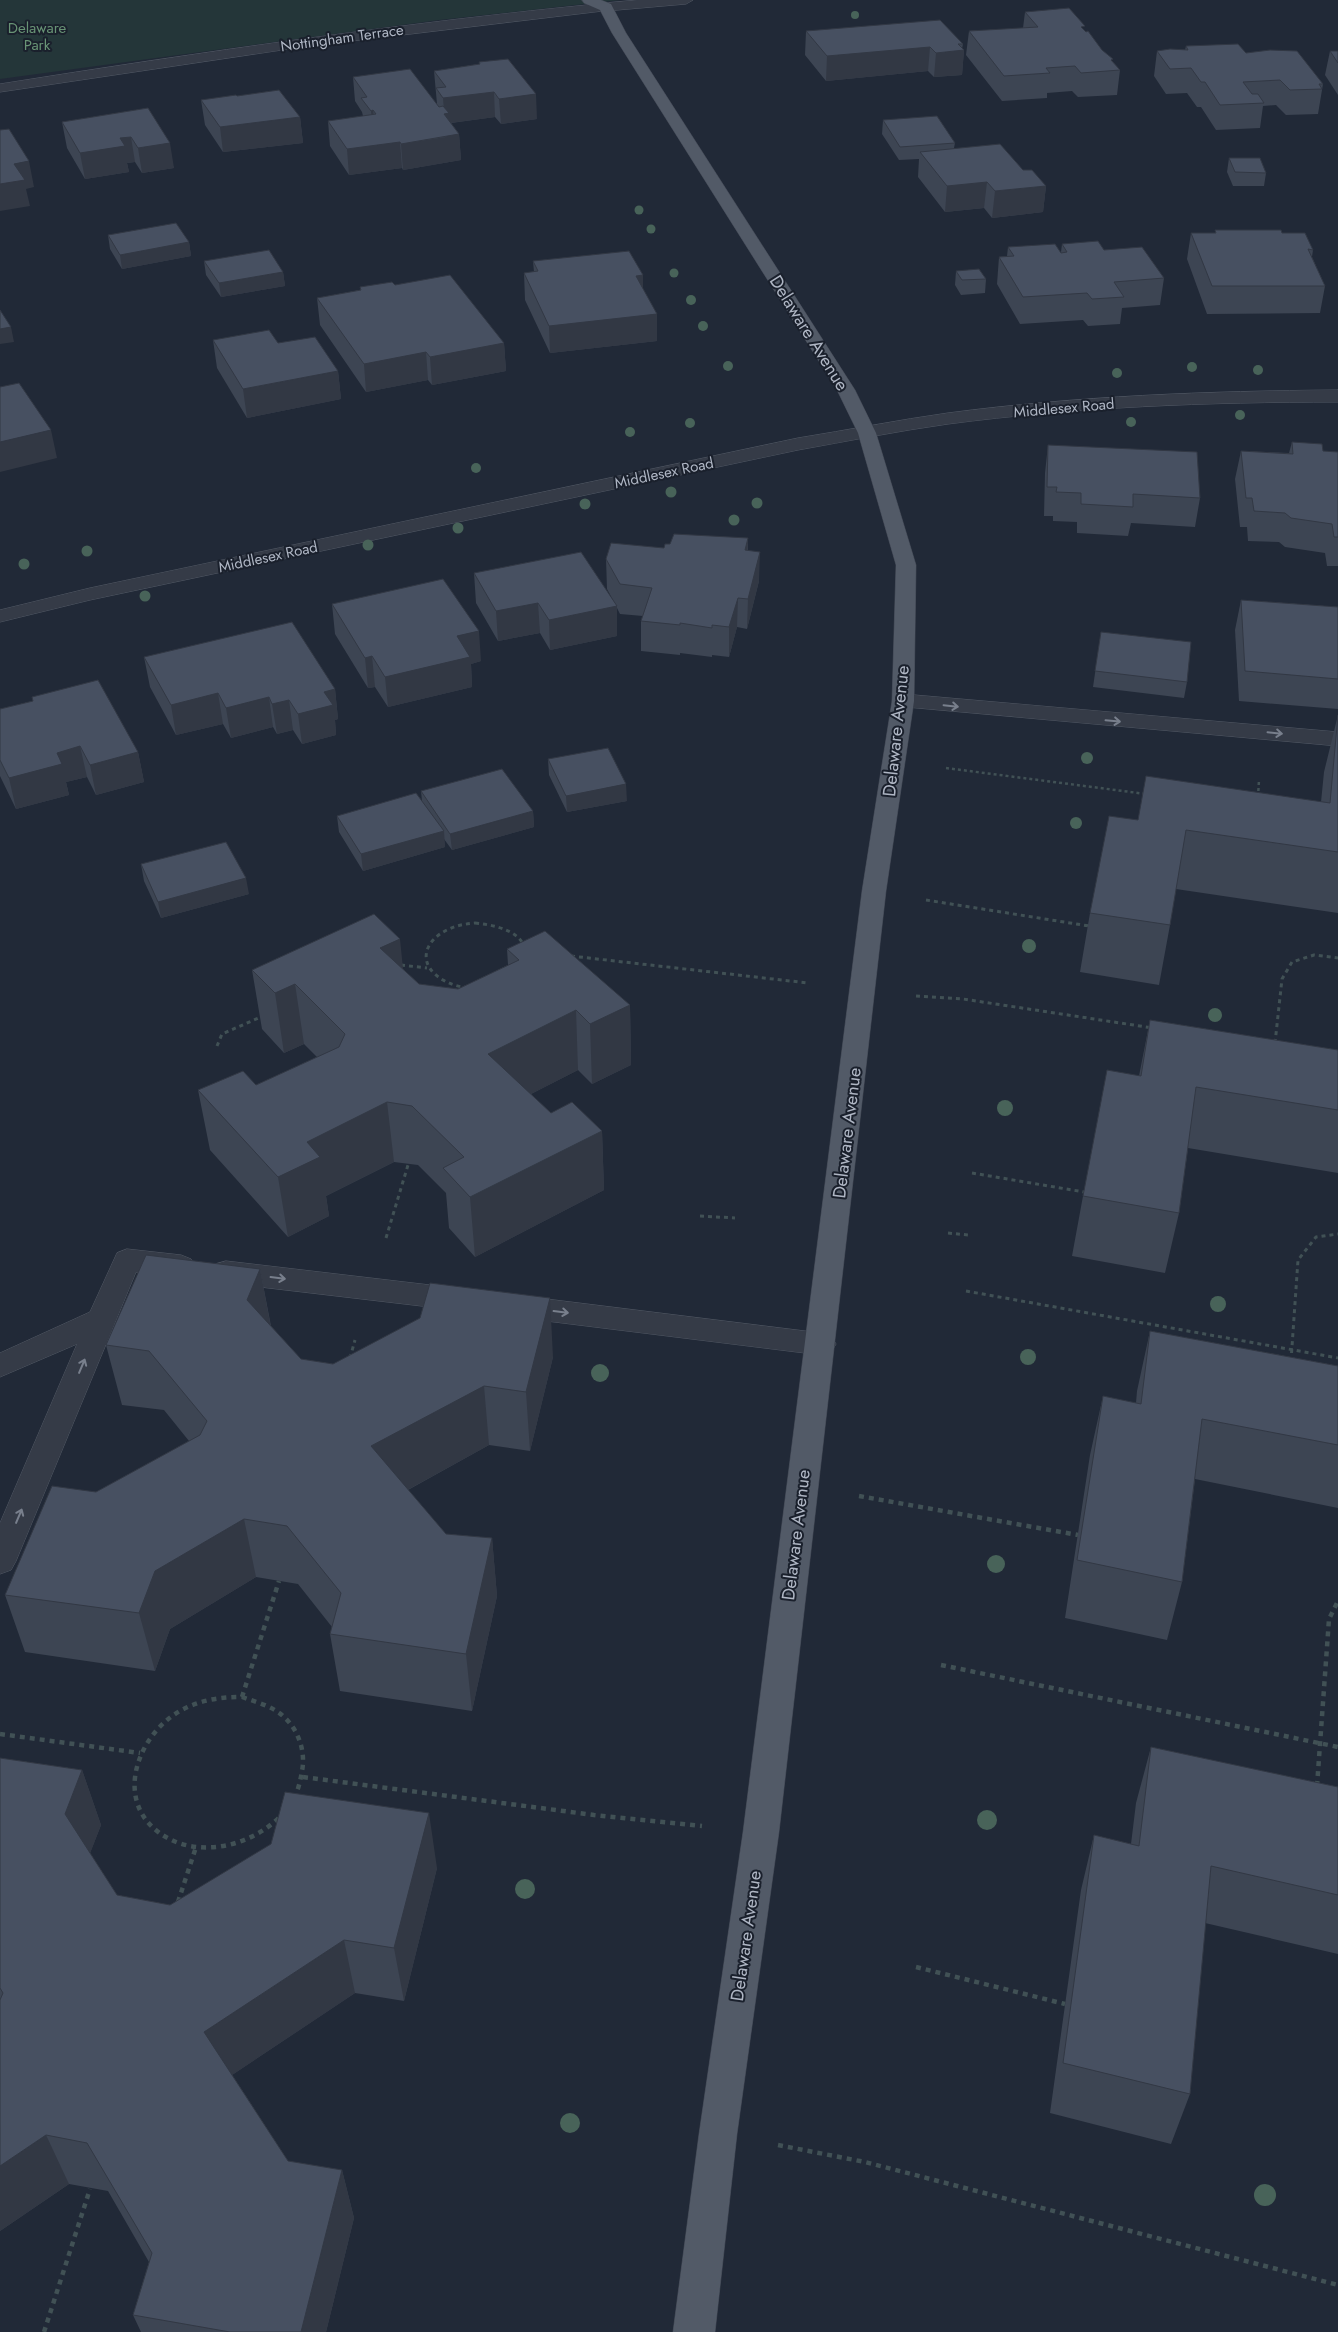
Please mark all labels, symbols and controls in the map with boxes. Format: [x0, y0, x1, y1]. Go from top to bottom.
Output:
park label: Delaware Park [8, 17, 67, 56]
street label: Nottingham Terrace [279, 18, 405, 58]
street label: Delaware Avenue [763, 270, 855, 396]
street label: Middlesex Road [1013, 393, 1115, 423]
street label: Middlesex Road [612, 452, 716, 494]
street label: Middlesex Road [216, 536, 320, 578]
street label: Delaware Avenue [876, 664, 916, 798]
one-way arrow [943, 701, 959, 711]
one-way arrow [1105, 716, 1121, 725]
one-way arrow [1267, 729, 1283, 738]
street label: Delaware Avenue [826, 1066, 868, 1200]
one-way arrow [269, 1273, 285, 1283]
one-way arrow [552, 1307, 568, 1317]
one-way arrow [78, 1359, 87, 1374]
street label: Delaware Avenue [775, 1468, 817, 1602]
one-way arrow [15, 1509, 24, 1524]
street label: Delaware Avenue [724, 1869, 768, 2003]

